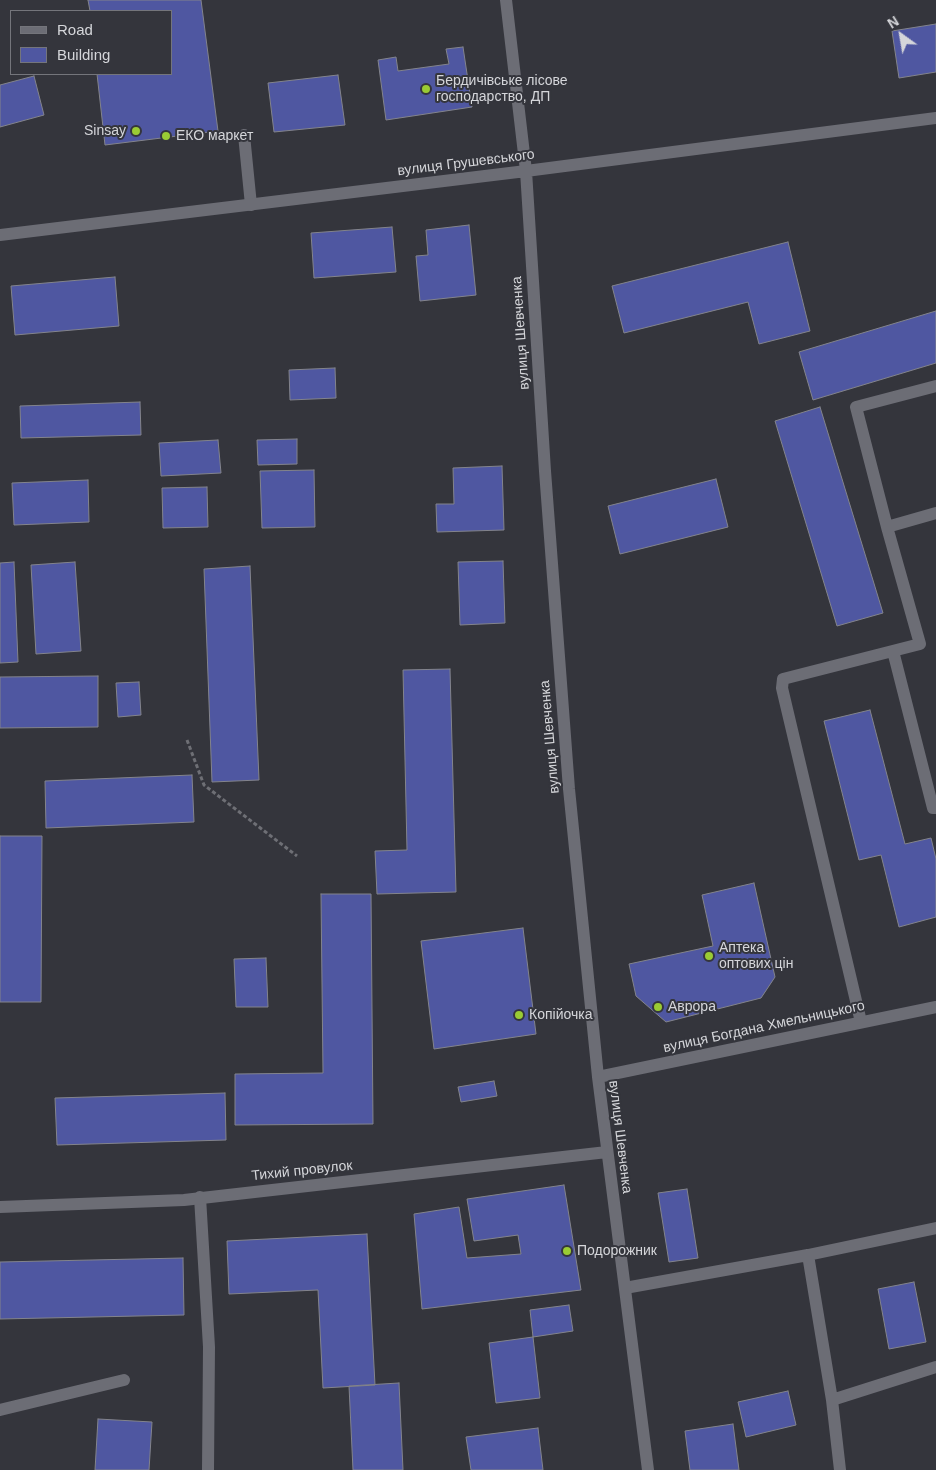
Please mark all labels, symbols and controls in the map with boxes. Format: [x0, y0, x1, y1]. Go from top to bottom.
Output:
legend [10, 10, 172, 75]
north arrow [876, 10, 926, 60]
text: N [885, 13, 902, 32]
text: Road [57, 21, 93, 38]
text: Building [57, 46, 110, 63]
place label: Бердичівське лісове господарство, ДП [436, 73, 568, 105]
marker: Бердичівське лісове господарство, ДП [420, 83, 432, 95]
place label: Sinsay [84, 123, 126, 139]
marker: Sinsay [130, 125, 142, 137]
place label: ЕКО маркет [176, 128, 253, 144]
marker: ЕКО маркет [160, 130, 172, 142]
street label: вулиця Грушевського [397, 146, 535, 180]
street label: вулиця Шевченка [509, 276, 533, 390]
street label: вулиця Шевченка [537, 680, 563, 794]
place label: Аптека оптових цін [719, 940, 793, 972]
marker: Аптека оптових цін [703, 950, 715, 962]
street label: вулиця Богдана Хмельницького [662, 997, 866, 1057]
place label: Аврора [668, 999, 716, 1015]
marker: Аврора [652, 1001, 664, 1013]
place label: Копійочка [529, 1007, 592, 1023]
marker: Копійочка [513, 1009, 525, 1021]
street label: вулиця Шевченка [605, 1080, 635, 1194]
street label: Тихий провулок [251, 1157, 353, 1185]
place label: Подорожник [577, 1243, 657, 1259]
marker: Подорожник [561, 1245, 573, 1257]

